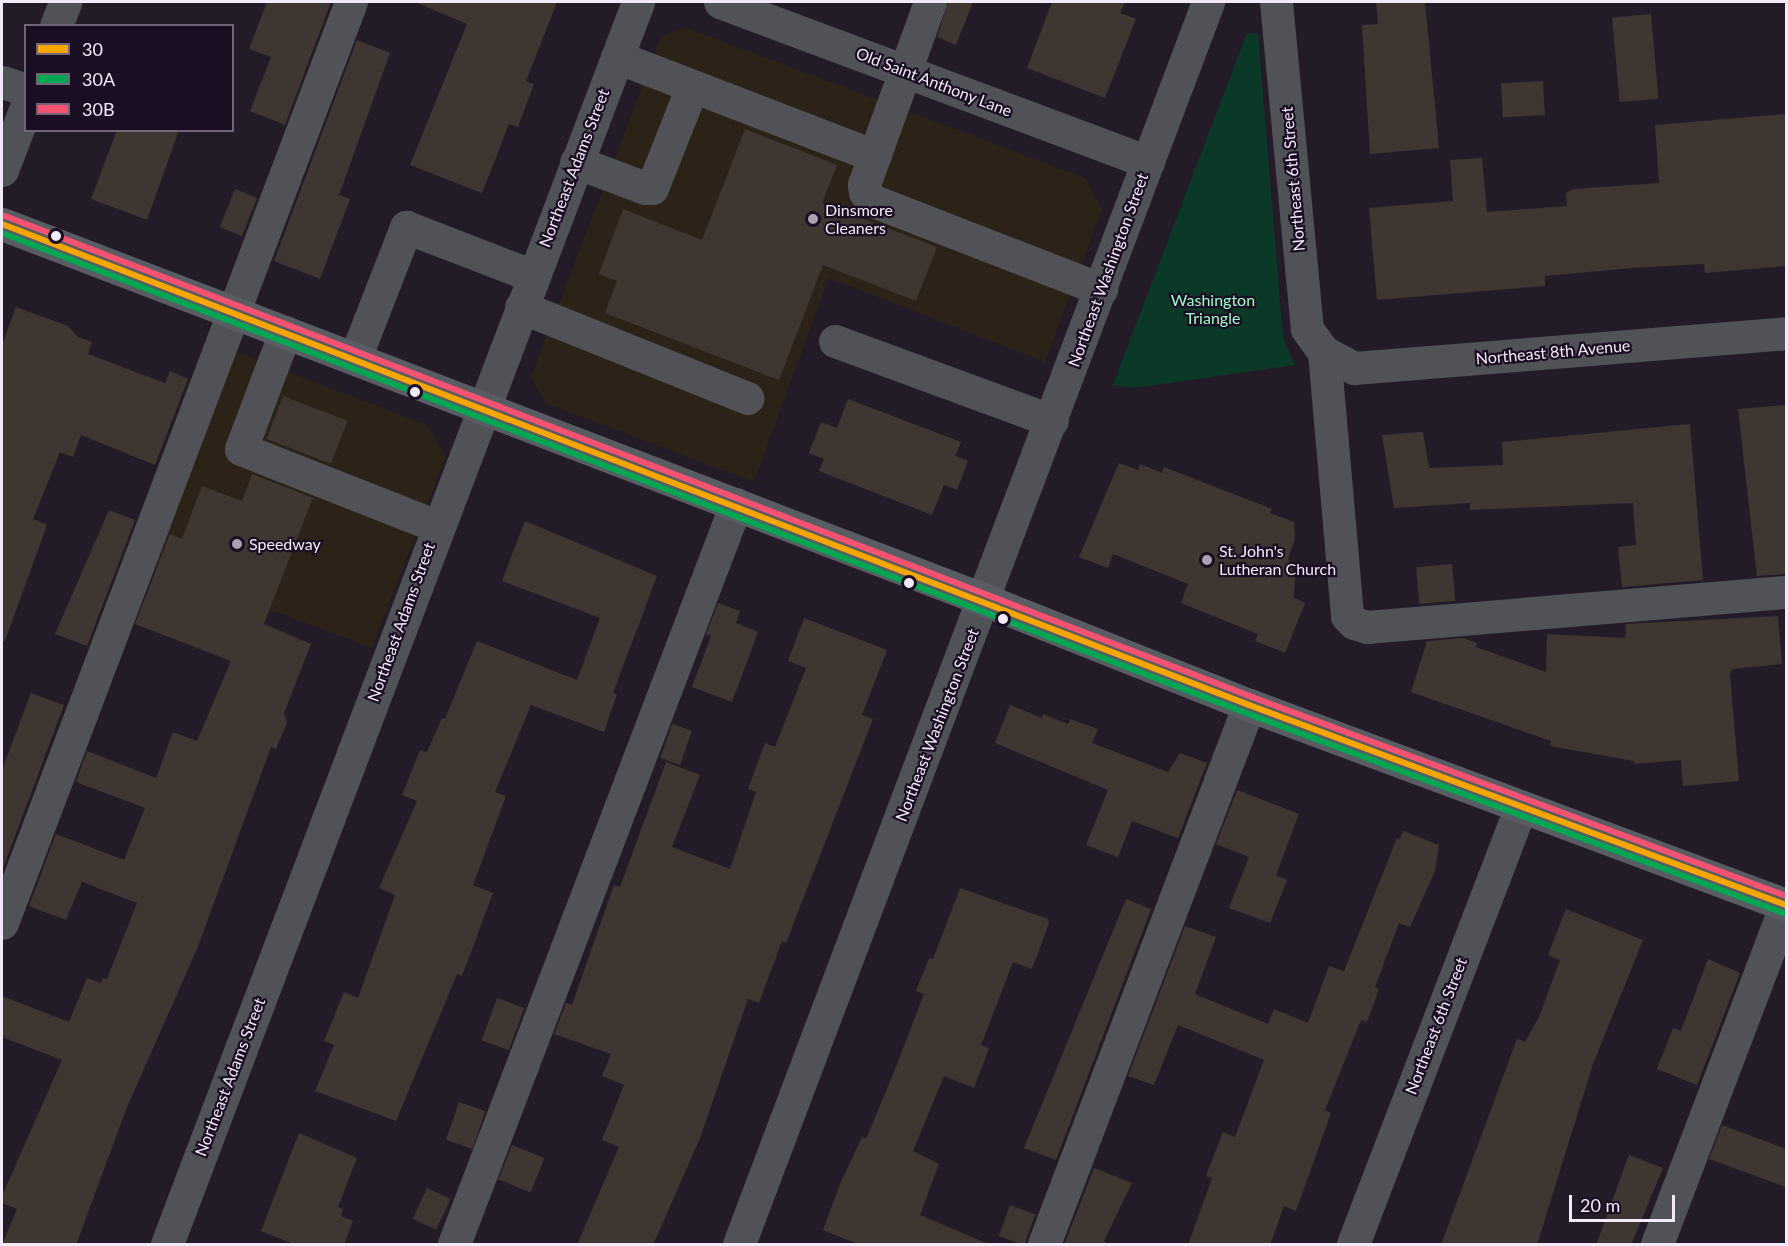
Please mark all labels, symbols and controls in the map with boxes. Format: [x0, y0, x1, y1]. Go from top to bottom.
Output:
legend [24, 24, 234, 132]
text: 30 [82, 38, 103, 60]
street label: Old Saint Anthony Lane [853, 43, 1015, 121]
text: 30A [82, 68, 115, 90]
street label: Northeast Adams Street [535, 86, 613, 250]
text: 30B [82, 98, 115, 120]
street label: Northeast 6th Street [1277, 106, 1309, 252]
street label: Northeast Washington Street [1064, 170, 1152, 370]
place label: Dinsmore Cleaners [825, 200, 893, 238]
marker: Dinsmore Cleaners [806, 212, 820, 226]
unlabelled marker [50, 230, 62, 242]
park label: Washington Triangle [1171, 290, 1255, 328]
street label: Northeast 8th Avenue [1475, 336, 1631, 368]
unlabelled marker [409, 386, 421, 398]
place label: Speedway [249, 534, 321, 554]
marker: Speedway [230, 537, 244, 551]
street label: Northeast Adams Street [363, 540, 439, 704]
place label: St. John's Lutheran Church [1219, 541, 1336, 579]
marker: St. John's Lutheran Church [1200, 553, 1214, 567]
unlabelled marker [903, 577, 915, 589]
unlabelled marker [997, 613, 1009, 625]
street label: Northeast Washington Street [891, 626, 983, 824]
street label: Northeast 6th Street [1401, 955, 1471, 1097]
street label: Northeast Adams Street [191, 995, 269, 1159]
scale bar [1572, 1183, 1678, 1221]
text: 20 m [1580, 1194, 1620, 1216]

